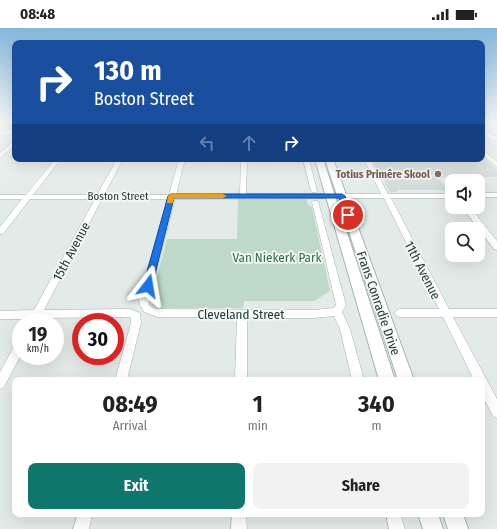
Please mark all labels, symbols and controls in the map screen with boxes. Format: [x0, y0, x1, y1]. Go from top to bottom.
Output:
text: 08:48 [20, 5, 55, 23]
text: 130 m [94, 54, 162, 87]
icon: right [28, 56, 80, 108]
text: Boston Street [94, 88, 194, 110]
icon: left [196, 132, 218, 154]
icon: ahead [238, 132, 260, 154]
icon: right [280, 132, 302, 154]
place label: Totius Primêre Skool [336, 168, 431, 181]
marker: Totius Primêre Skool [433, 169, 443, 179]
map controls [445, 174, 485, 262]
button: sound [445, 174, 485, 214]
street label: Boston Street [87, 190, 149, 203]
pin [331, 198, 365, 232]
icon: arrive [337, 204, 359, 226]
street label: 15th Avenue [50, 219, 93, 283]
button: search [445, 222, 485, 262]
street label: 11th Avenue [402, 239, 444, 302]
street label: Frans Conradie Drive [354, 249, 403, 357]
park label: Van Niekerk Park [232, 250, 322, 265]
position arrow [127, 265, 169, 307]
street label: Cleveland Street [198, 307, 285, 322]
speed limit sign: 30 [72, 313, 124, 365]
text: 19 [29, 322, 47, 346]
text: km/h [27, 343, 49, 355]
text: 08:49 [102, 390, 158, 418]
text: 1 [253, 390, 263, 418]
text: 340 [358, 390, 395, 418]
text: Arrival [113, 418, 147, 433]
text: min [248, 418, 268, 433]
text: m [371, 418, 381, 433]
button: Exit [28, 463, 245, 509]
button: Share [253, 463, 469, 509]

